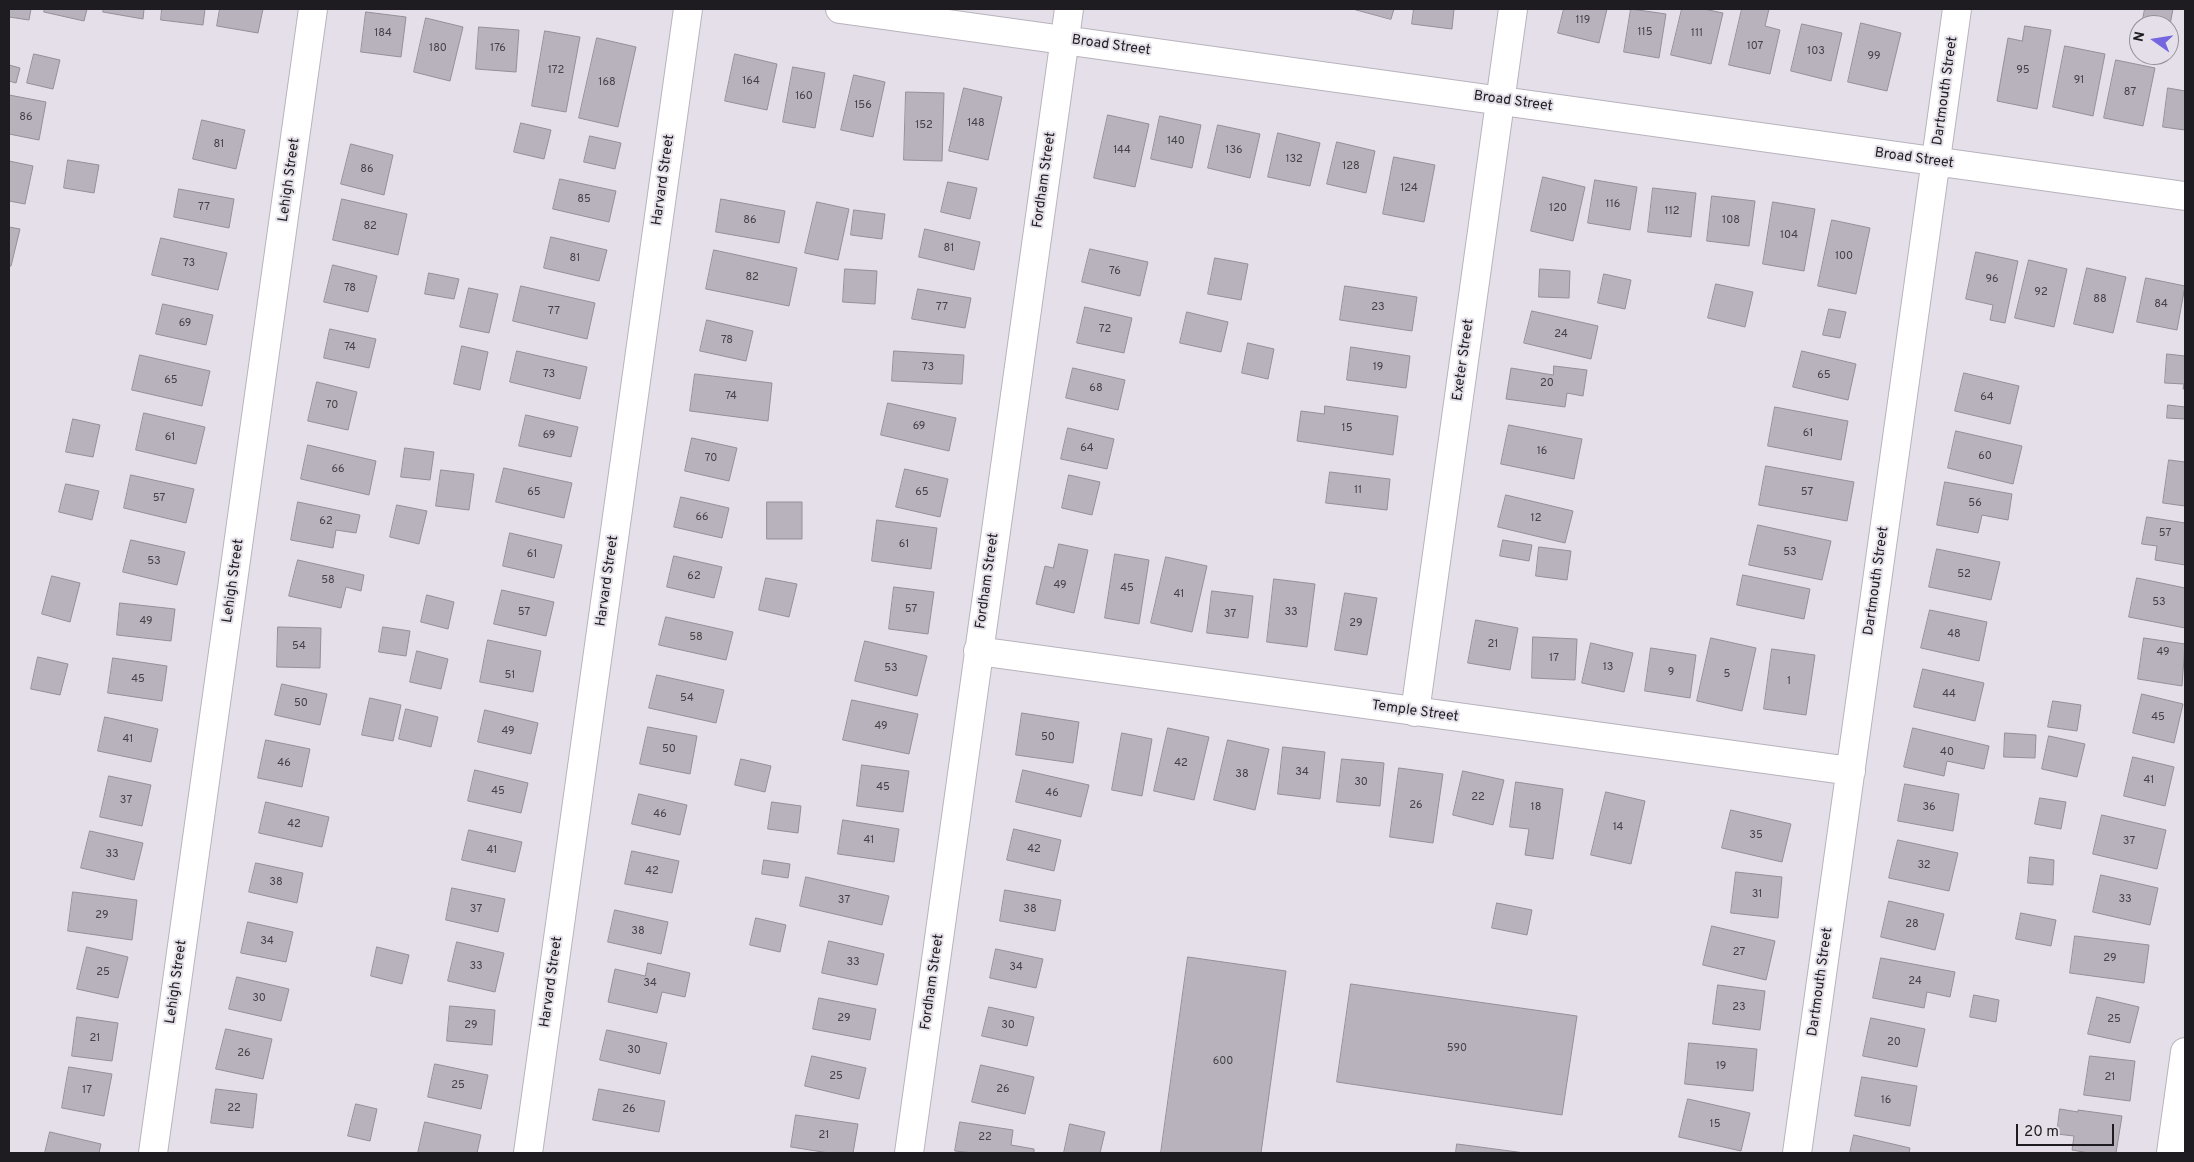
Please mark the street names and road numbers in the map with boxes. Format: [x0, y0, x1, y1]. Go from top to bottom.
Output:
street label: Broad Street [1070, 32, 1152, 60]
street label: Dartmouth Street [1930, 36, 1962, 146]
street label: Broad Street [1472, 88, 1554, 116]
street label: Fordham Street [1030, 131, 1060, 229]
street label: Harvard Street [649, 133, 679, 227]
street label: Lehigh Street [276, 137, 304, 223]
street label: Broad Street [1873, 145, 1955, 173]
street label: Exeter Street [1450, 318, 1478, 402]
street label: Dartmouth Street [1861, 526, 1893, 636]
street label: Fordham Street [973, 532, 1003, 630]
street label: Harvard Street [593, 534, 623, 628]
street label: Lehigh Street [220, 538, 248, 624]
street label: Temple Street [1370, 698, 1460, 726]
street label: Dartmouth Street [1805, 927, 1837, 1037]
street label: Fordham Street [918, 933, 948, 1031]
street label: Harvard Street [537, 935, 567, 1029]
street label: Lehigh Street [163, 939, 191, 1025]

